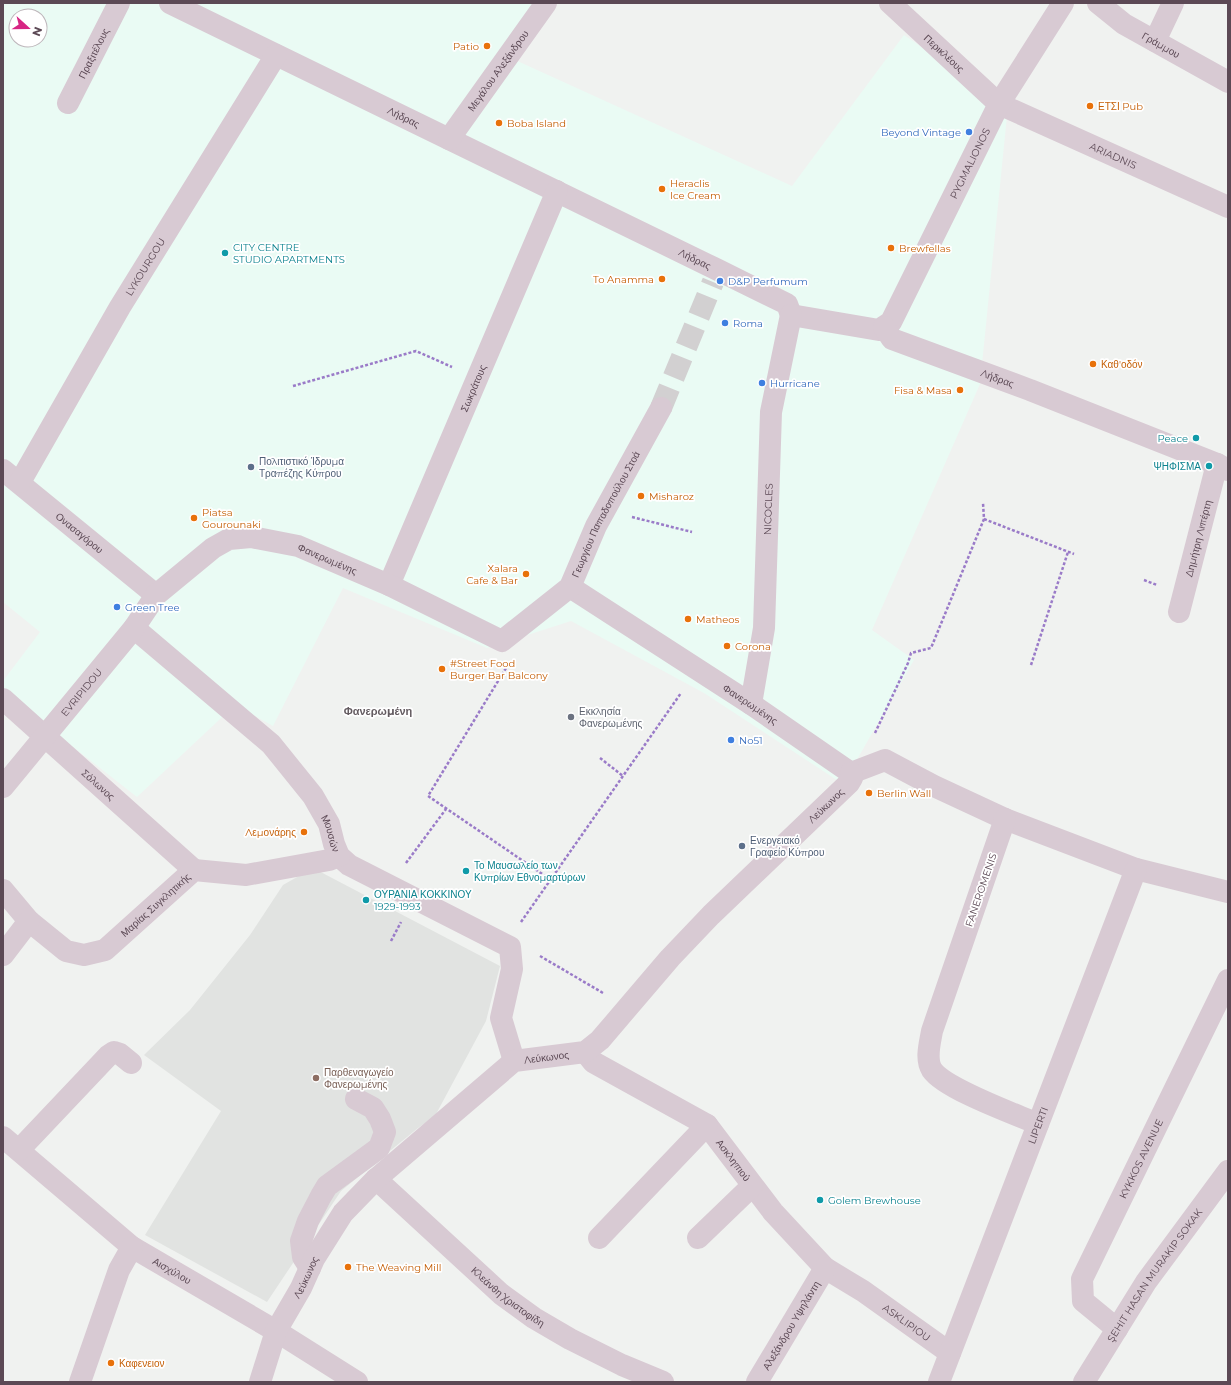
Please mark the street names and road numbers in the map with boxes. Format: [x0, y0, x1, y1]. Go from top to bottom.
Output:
street label: Πραξιτέλους [75, 25, 112, 81]
street label: Μεγάλου Αλεξάνδρου [464, 28, 531, 114]
street label: Γράμμου [1140, 29, 1183, 61]
street label: Περικλέους [921, 31, 967, 75]
street label: Λήδρας [385, 103, 422, 130]
street label: PYGMALIONOS [947, 125, 993, 201]
street label: ARIADNIS [1088, 139, 1139, 172]
street label: LYKOURGOU [122, 235, 168, 298]
street label: Λήδρας [677, 245, 713, 272]
street label: Σωκράτους [457, 362, 489, 414]
street label: Λήδρας [979, 366, 1016, 390]
street label: Γεωργίου Παπαδοπούλου Στοά [568, 448, 643, 579]
street label: NICOCLES [761, 483, 775, 535]
street label: Δημήτρη Λιπέρτη [1182, 499, 1214, 578]
street label: Ονασαγόρου [53, 509, 106, 556]
street label: Φανερωμένης [296, 540, 359, 577]
street label: EVRIPIDOU [58, 665, 105, 719]
street label: Φανερωμένης [720, 681, 780, 727]
street label: Σόλωνος [79, 766, 118, 803]
street label: Λεύκωνος [805, 785, 847, 826]
street label: Μουσών [319, 812, 343, 854]
street label: FANEROMENIS [962, 851, 1000, 929]
street label: Μαρίας Συγκλητικής [118, 870, 193, 939]
street label: Λεύκωνος [523, 1048, 570, 1066]
street label: LIPERTI [1025, 1105, 1051, 1146]
street label: KYKKOS AVENUE [1116, 1116, 1166, 1201]
street label: Ασκληπιού [713, 1136, 754, 1184]
street label: ŞEHIT HASAN MURAKIP SOKAK [1104, 1205, 1205, 1344]
street label: Λεύκωνος [290, 1253, 321, 1301]
street label: Αισχύλου [151, 1254, 194, 1287]
street label: Κλεάνθη Χριστοφίδη [469, 1264, 547, 1329]
street label: Αλεξάνδρου Υψηλάντη [759, 1278, 822, 1372]
street label: ASKLIPIOU [880, 1301, 933, 1344]

